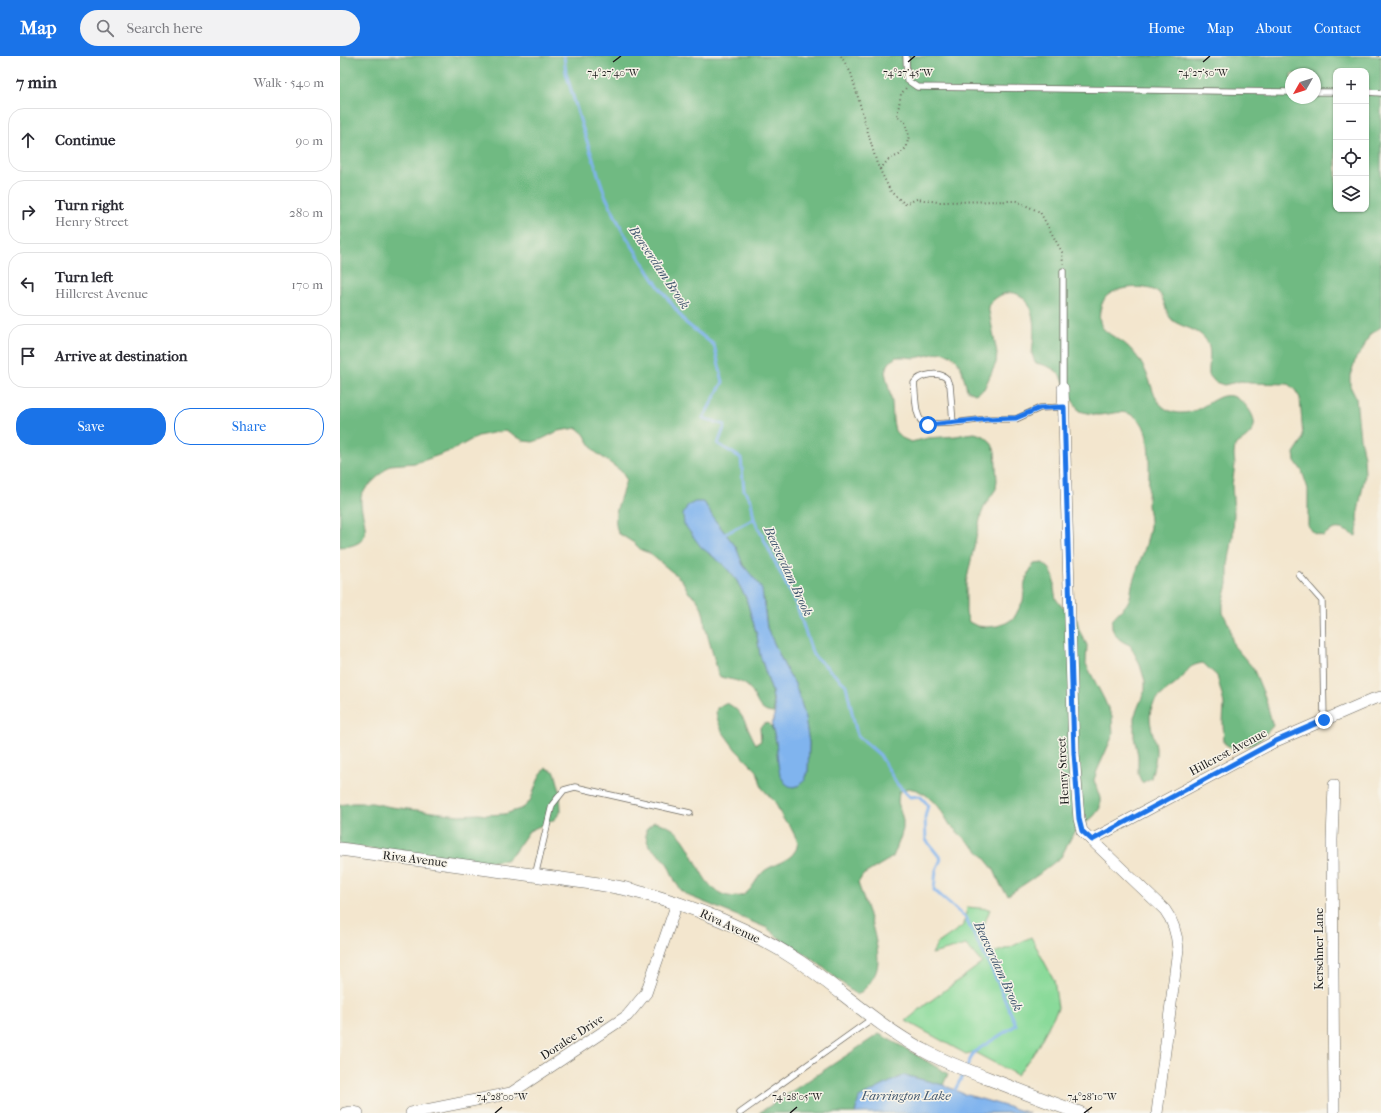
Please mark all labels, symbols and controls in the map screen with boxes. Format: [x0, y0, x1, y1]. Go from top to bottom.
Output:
search box [80, 10, 360, 46]
text: Map [20, 17, 56, 39]
icon: search [94, 17, 116, 39]
text: Search here [126, 19, 203, 37]
text: Home [1148, 20, 1185, 37]
text: Map [1207, 20, 1234, 37]
text: About [1256, 20, 1292, 37]
text: Contact [1314, 20, 1361, 37]
text: 74°27'40"W [587, 67, 640, 79]
text: 74°27'45"W [883, 67, 934, 79]
text: 74°27'50"W [1178, 67, 1229, 79]
north arrow [1285, 68, 1321, 104]
map controls [1333, 68, 1369, 212]
button: + [1333, 68, 1369, 104]
text: 7 min [16, 72, 57, 92]
text: Walk · 540 m [254, 75, 324, 90]
button: − [1333, 104, 1369, 140]
icon: ahead [17, 129, 39, 151]
text: Continue [55, 131, 115, 149]
text: 90 m [295, 133, 323, 148]
button: locate [1333, 140, 1369, 176]
button: layers [1333, 176, 1369, 212]
text: Turn right [55, 196, 124, 214]
icon: right [17, 201, 39, 223]
text: 280 m [289, 205, 323, 220]
text: Henry Street [55, 214, 129, 229]
water label: Beaverdam Brook [626, 222, 693, 312]
text: Turn left [55, 268, 113, 286]
icon: left [17, 273, 39, 295]
text: 170 m [291, 277, 323, 292]
text: Hillcrest Avenue [55, 286, 148, 301]
icon: arrive [17, 345, 39, 367]
text: Arrive at destination [55, 347, 187, 365]
button: Save [16, 408, 166, 445]
button: Share [174, 408, 324, 445]
route start [919, 416, 937, 434]
water label: Beaverdam Brook [761, 523, 816, 619]
route end [1315, 711, 1333, 729]
street label: Hillcrest Avenue [1187, 726, 1269, 778]
street label: Henry Street [1054, 736, 1072, 805]
street label: Riva Avenue [382, 848, 448, 870]
street label: Riva Avenue [698, 906, 762, 946]
street label: Kerschner Lane [1312, 908, 1326, 990]
water label: Beaverdam Brook [971, 918, 1026, 1014]
street label: Doralee Drive [538, 1011, 606, 1063]
water label: Farrington Lake [861, 1088, 951, 1103]
text: 74°28'00"W [476, 1091, 529, 1103]
text: 74°28'05"W [772, 1091, 823, 1103]
text: 74°28'10"W [1067, 1091, 1118, 1103]

